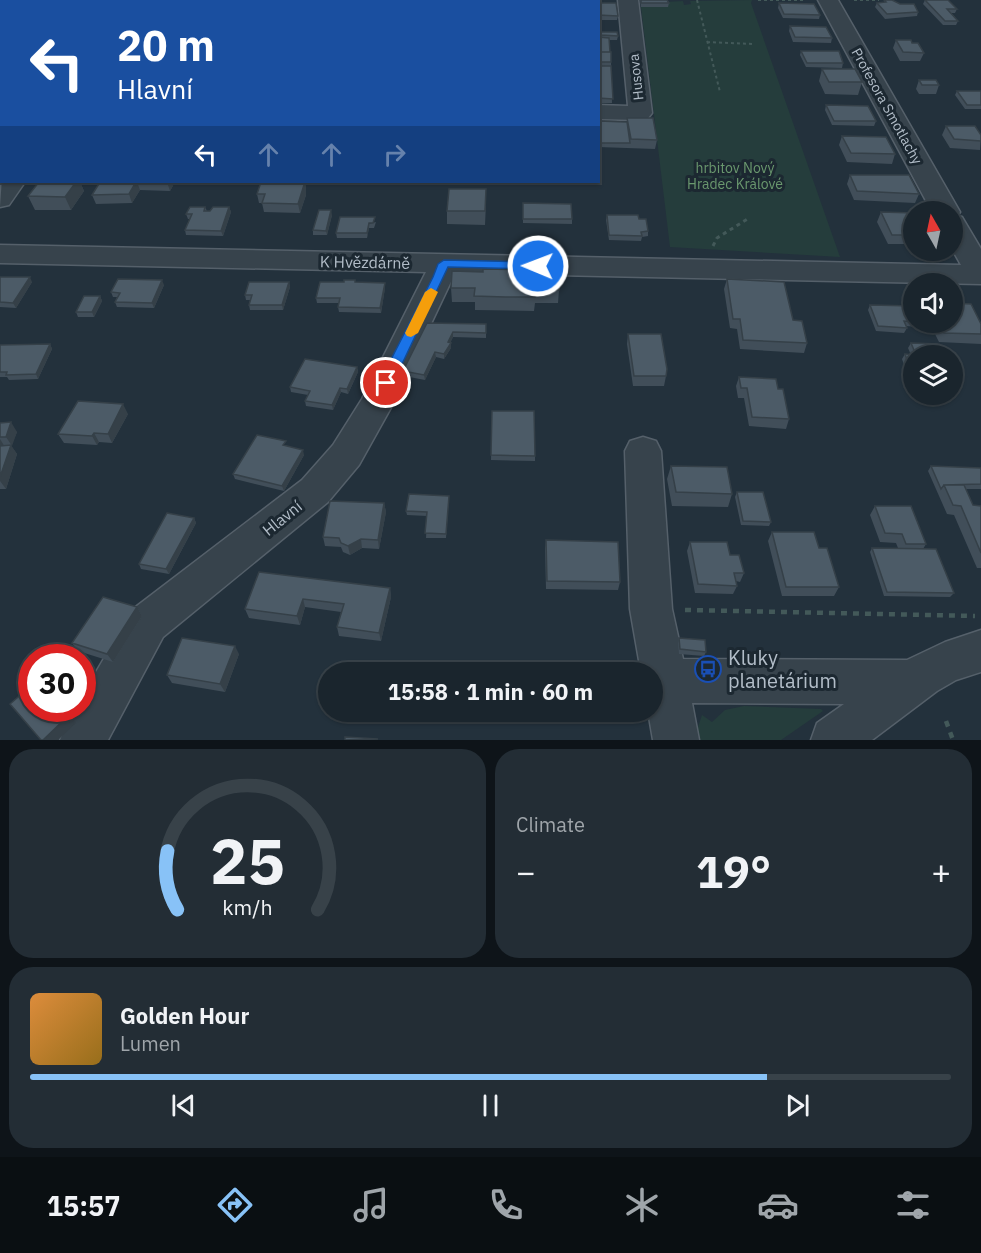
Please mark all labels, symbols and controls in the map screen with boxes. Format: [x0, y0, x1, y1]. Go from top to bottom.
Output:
text: 20 m [117, 18, 215, 73]
icon: left [18, 24, 96, 102]
street label: Profesora Smotlachy [848, 45, 926, 167]
street label: Husova [625, 52, 647, 101]
text: Hlavní [117, 71, 193, 106]
icon: left [189, 138, 222, 171]
icon: ahead [252, 138, 285, 171]
icon: ahead [315, 138, 348, 171]
icon: right [378, 138, 411, 171]
park label: hrbitov Nový Hradec Králové [687, 159, 783, 193]
north arrow [903, 201, 963, 261]
map controls [903, 201, 963, 405]
position arrow [506, 234, 570, 298]
street label: K Hvězdárně [320, 251, 411, 273]
button: sound [903, 273, 963, 333]
button: layers [903, 345, 963, 405]
pin [360, 357, 411, 408]
icon: arrive [369, 366, 402, 399]
street label: Hlavní [258, 496, 306, 540]
speed limit sign: 30 [18, 644, 96, 722]
place label: Kluky planetárium [728, 644, 837, 694]
bus stop icon: Kluky planetárium [693, 654, 723, 684]
text: 15:58 · 1 min · 60 m [388, 677, 593, 706]
text: Climate [516, 811, 585, 838]
text: 25 [210, 820, 285, 901]
text: 19° [696, 842, 771, 900]
text: − [516, 850, 536, 893]
text: + [931, 850, 951, 893]
text: km/h [222, 894, 273, 922]
text: Golden Hour [120, 1001, 249, 1030]
text: Lumen [120, 1030, 181, 1057]
icon: previous [167, 1089, 200, 1122]
icon: pause [474, 1089, 507, 1122]
icon: next [781, 1089, 814, 1122]
icon: directions [214, 1184, 256, 1226]
icon: music [350, 1184, 392, 1226]
icon: phone [485, 1184, 527, 1226]
icon: climate [621, 1184, 663, 1226]
icon: car [757, 1184, 799, 1226]
icon: filters [892, 1184, 934, 1226]
text: 15:57 [47, 1188, 121, 1223]

